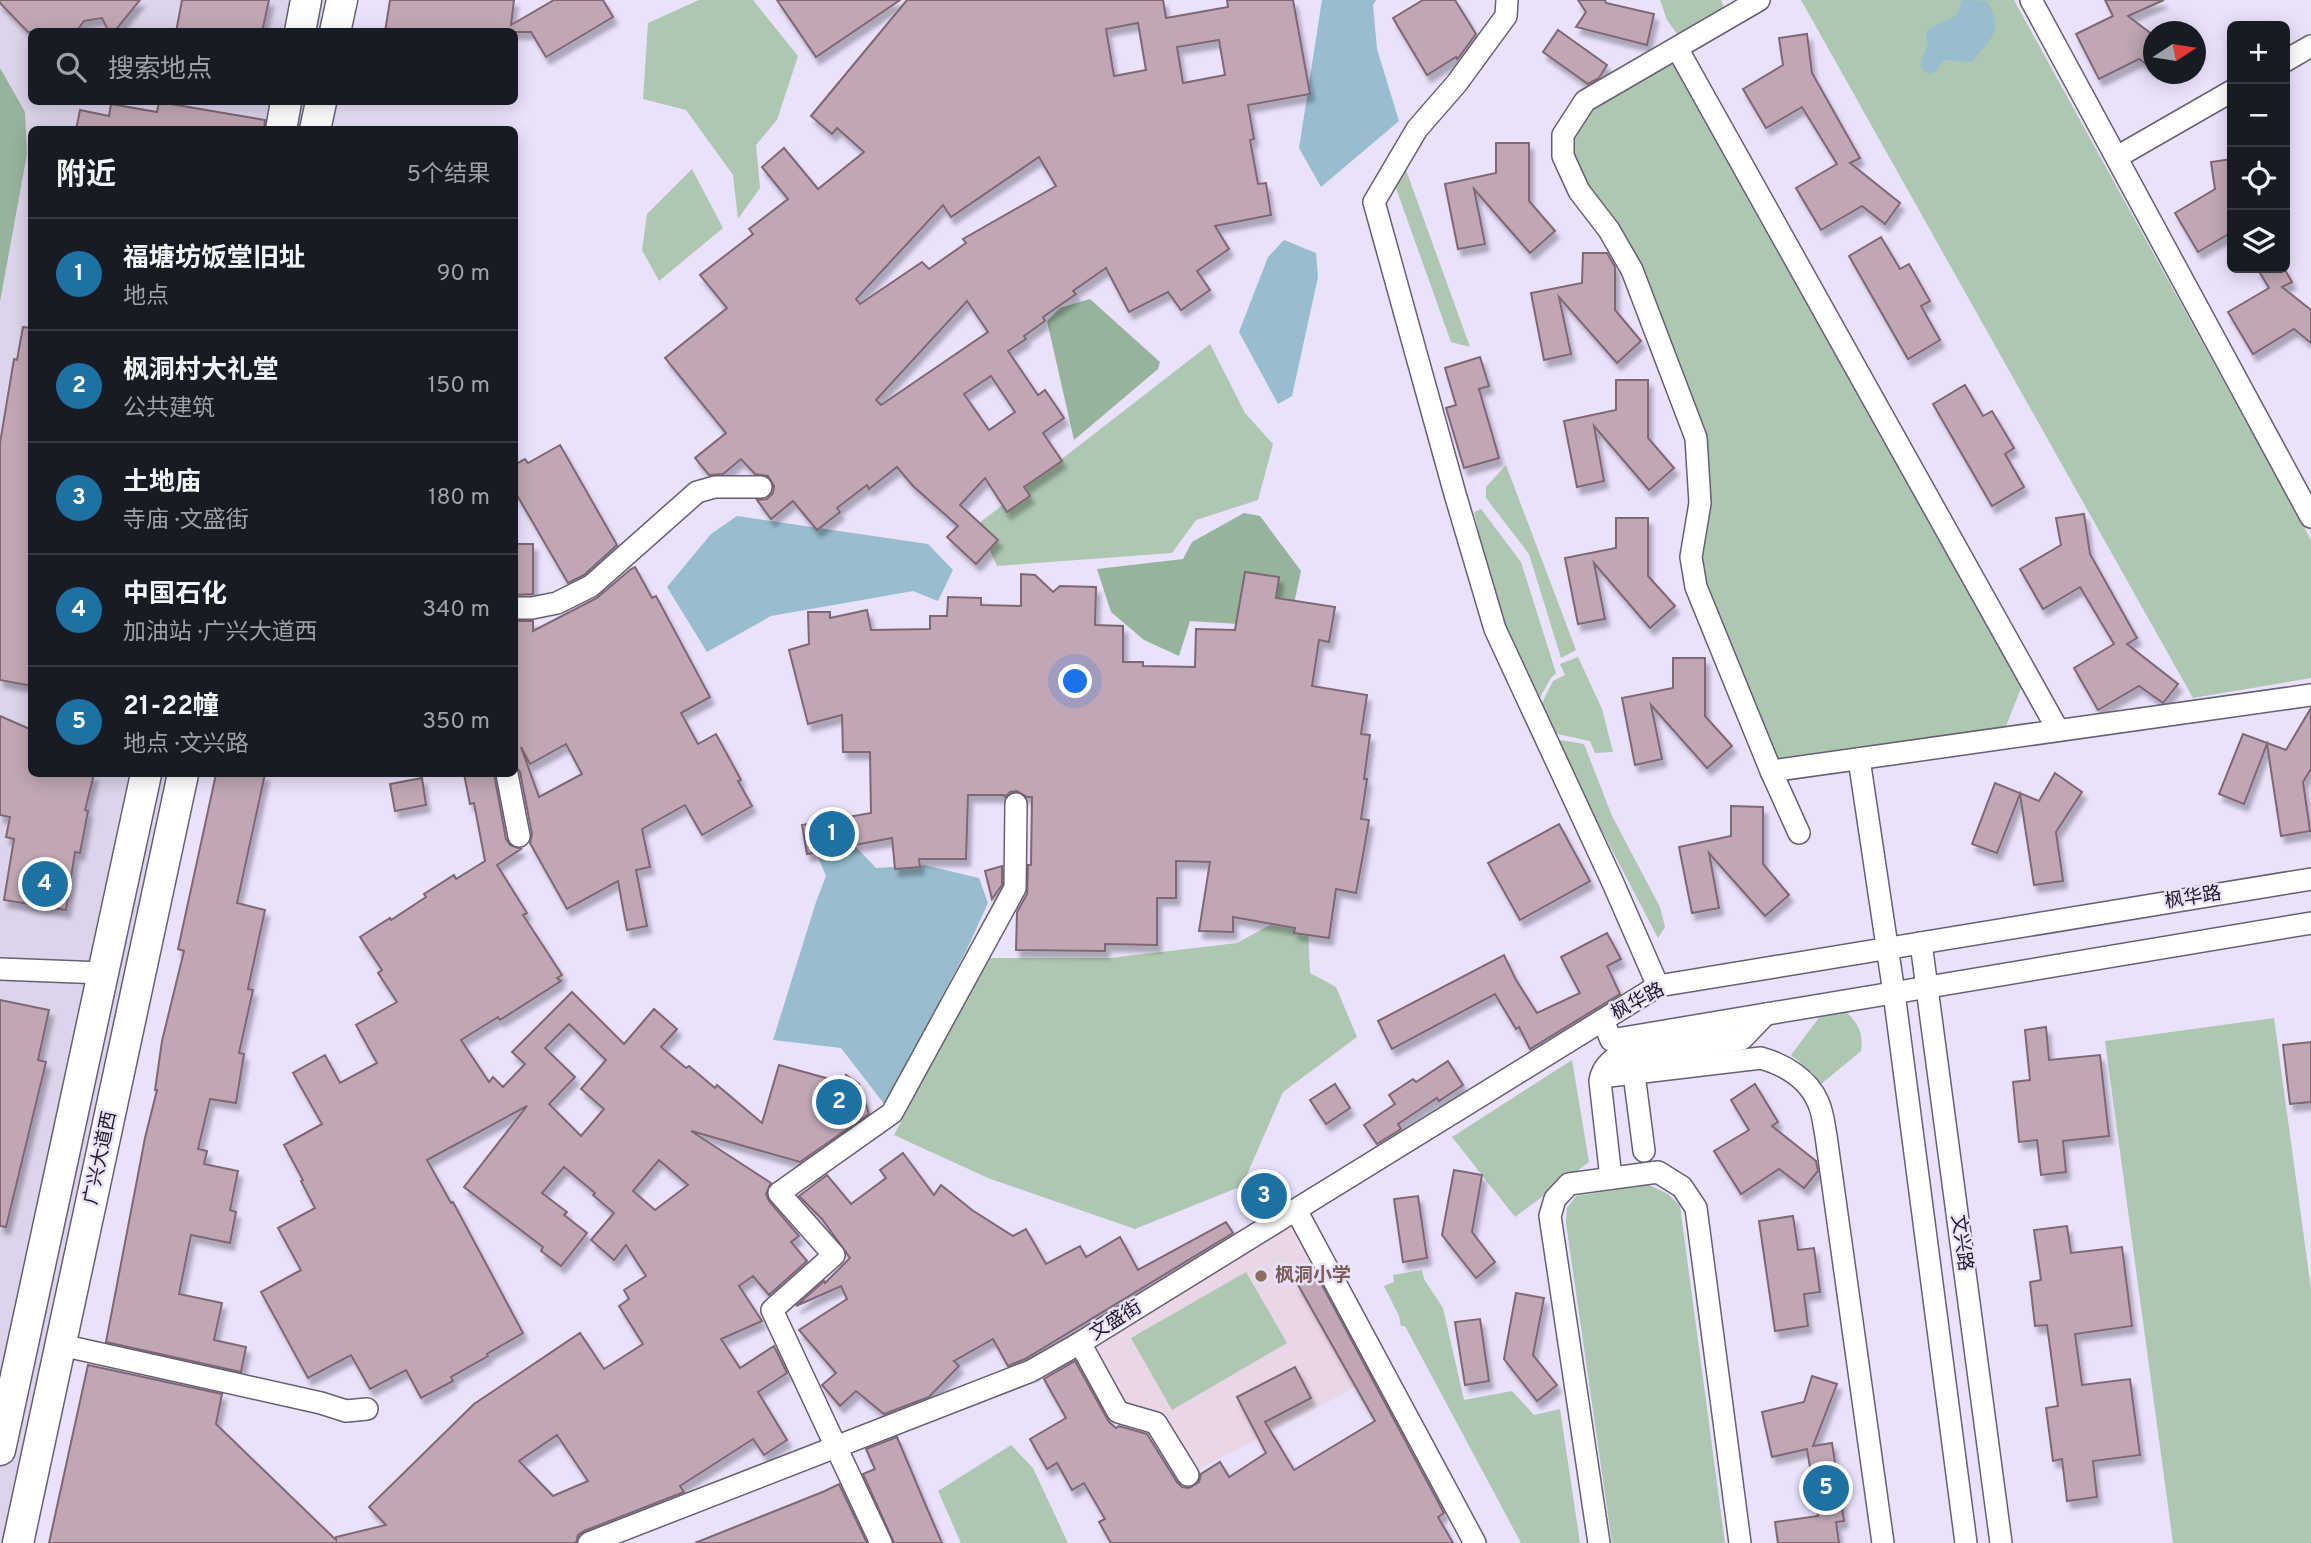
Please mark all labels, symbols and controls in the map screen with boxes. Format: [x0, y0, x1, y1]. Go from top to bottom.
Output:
north arrow [2143, 21, 2206, 84]
map controls [2227, 21, 2290, 273]
button: + [2227, 21, 2290, 84]
search box [28, 28, 518, 105]
icon: search [52, 48, 90, 86]
text: 搜索地点 [108, 54, 212, 87]
button: − [2227, 84, 2290, 147]
button: locate [2227, 147, 2290, 210]
text: 附近 [56, 158, 116, 195]
text: 5个结果 [407, 161, 490, 190]
button: layers [2227, 210, 2290, 273]
text: 福塘坊饭堂旧址 [123, 243, 305, 276]
text: 1 [74, 260, 84, 289]
text: 90 m [437, 260, 490, 289]
text: 地点 [123, 283, 169, 312]
text: 枫洞村大礼堂 [123, 355, 279, 388]
text: 2 [72, 372, 86, 401]
text: 150 m [428, 372, 490, 401]
text: 公共建筑 [123, 395, 215, 424]
text: 土地庙 [123, 467, 201, 500]
text: 3 [72, 484, 86, 513]
text: 180 m [428, 484, 490, 513]
text: 寺庙 · 文盛街 [123, 507, 249, 536]
text: 中国石化 [123, 579, 227, 612]
text: 4 [72, 596, 86, 625]
text: 340 m [422, 596, 490, 625]
text: 加油站 · 广兴大道西 [123, 619, 318, 648]
your location [1058, 664, 1092, 698]
text: 21-22幢 [123, 691, 219, 724]
text: 5 [72, 708, 86, 737]
text: 350 m [422, 708, 490, 737]
text: 地点 · 文兴路 [123, 731, 249, 760]
pin: 1 [809, 808, 855, 860]
pin: 4 [22, 858, 68, 910]
street label: 枫华路 [2163, 882, 2223, 914]
street label: 枫华路 [1607, 978, 1669, 1026]
pin: 2 [816, 1076, 862, 1128]
street label: 广兴大道西 [79, 1109, 123, 1207]
pin: 3 [1241, 1170, 1287, 1222]
street label: 文兴路 [1945, 1213, 1977, 1273]
place label: 枫洞小学 [1275, 1264, 1351, 1288]
marker: 枫洞小学 [1253, 1268, 1269, 1284]
street label: 文盛街 [1085, 1296, 1147, 1346]
pin: 5 [1803, 1462, 1849, 1514]

